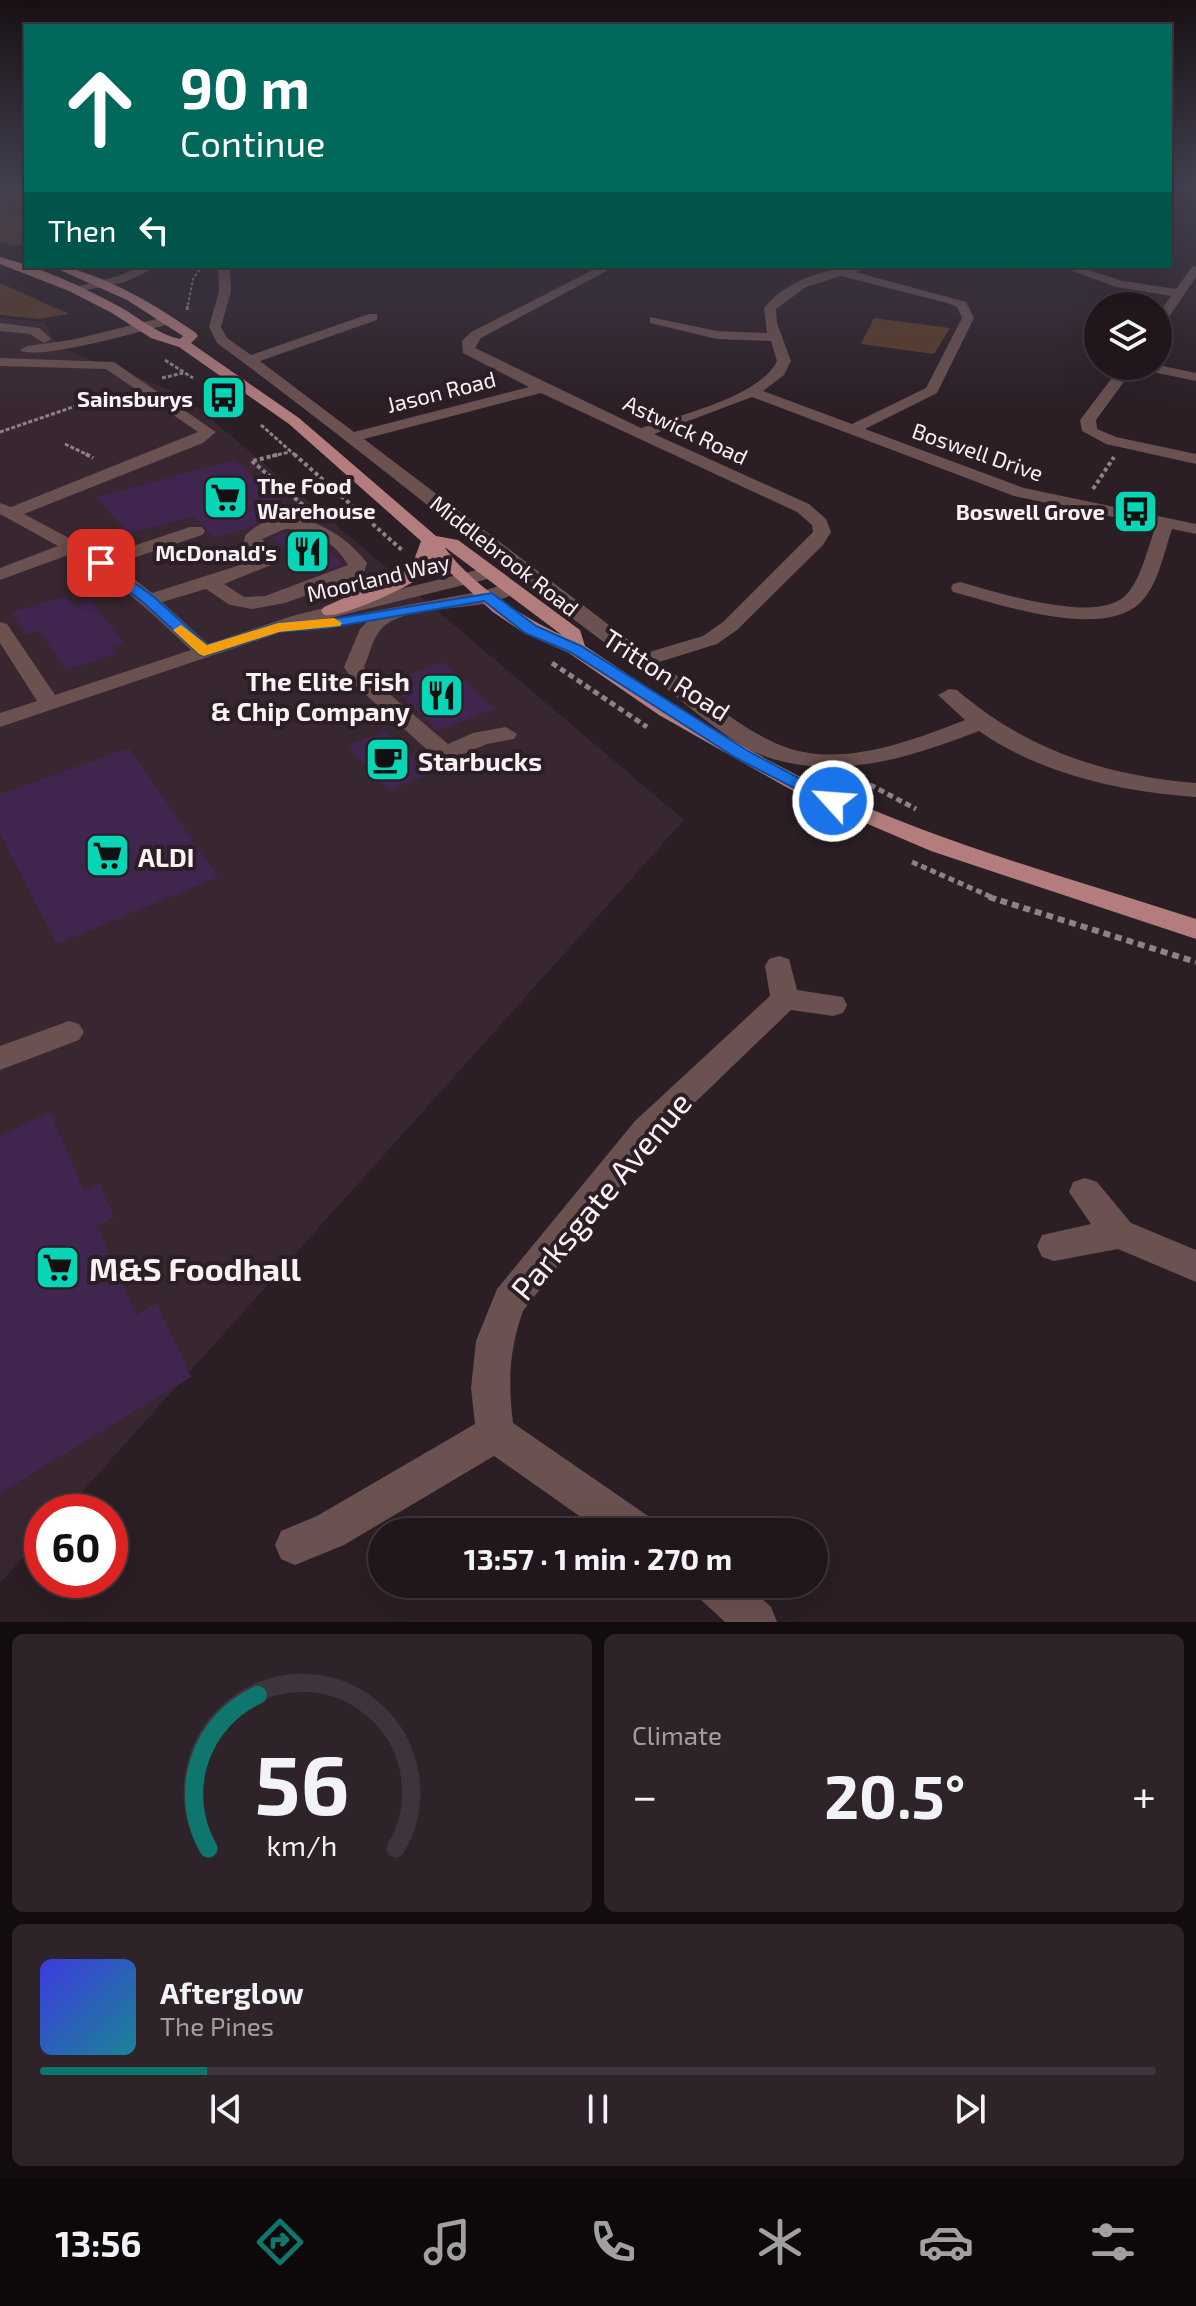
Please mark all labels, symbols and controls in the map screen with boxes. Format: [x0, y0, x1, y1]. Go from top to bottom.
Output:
text: 90 m [180, 53, 310, 120]
icon: ahead [48, 56, 152, 160]
text: Continue [180, 121, 325, 164]
icon: left [132, 208, 176, 252]
text: Then [48, 212, 116, 248]
map controls [1084, 292, 1172, 380]
button: layers [1084, 292, 1172, 380]
street label: Jason Road [384, 365, 498, 417]
bus stop icon: Sainsburys [200, 374, 248, 422]
place label: Sainsburys [77, 385, 193, 412]
street label: Astwick Road [620, 389, 752, 469]
street label: Boswell Drive [909, 416, 1047, 486]
place label: The Food Warehouse [257, 472, 376, 523]
supermarket icon: The Food Warehouse [202, 474, 250, 522]
bus stop icon: Boswell Grove [1112, 487, 1160, 535]
street label: Middlebrook Road [426, 489, 584, 621]
place label: Boswell Grove [956, 498, 1105, 524]
restaurant icon: McDonald's [284, 528, 332, 576]
pin [67, 529, 135, 597]
place label: McDonald's [155, 539, 277, 565]
icon: arrive [79, 541, 123, 585]
street label: Moorland Way [304, 548, 452, 606]
street label: Tritton Road [598, 622, 736, 726]
place label: The Elite Fish & Chip Company [211, 665, 410, 727]
restaurant icon: The Elite Fish & Chip Company [417, 671, 465, 719]
cafe icon: Starbucks [363, 736, 411, 784]
place label: Starbucks [418, 745, 542, 776]
position arrow [791, 759, 875, 843]
supermarket icon: ALDI [83, 832, 131, 880]
place label: ALDI [138, 841, 194, 872]
street label: Parksgate Avenue [502, 1083, 698, 1307]
supermarket icon: M&S Foodhall [34, 1244, 82, 1292]
place label: M&S Foodhall [89, 1249, 302, 1287]
speed limit sign: 60 [24, 1494, 128, 1598]
text: 13:57 · 1 min · 270 m [464, 1540, 732, 1576]
text: Climate [632, 1719, 722, 1750]
text: 56 [254, 1732, 350, 1832]
text: 20.5° [824, 1759, 965, 1831]
text: − [632, 1768, 658, 1821]
text: + [1132, 1768, 1156, 1821]
text: km/h [267, 1827, 337, 1862]
text: Afterglow [160, 1974, 304, 2010]
text: The Pines [160, 2010, 274, 2041]
icon: previous [204, 2087, 248, 2131]
icon: pause [576, 2087, 620, 2131]
icon: next [948, 2087, 992, 2131]
icon: directions [252, 2214, 308, 2270]
icon: music [419, 2214, 475, 2270]
icon: phone [585, 2214, 641, 2270]
icon: climate [752, 2214, 808, 2270]
icon: car [918, 2214, 974, 2270]
icon: filters [1085, 2214, 1141, 2270]
text: 13:56 [55, 2221, 142, 2264]

